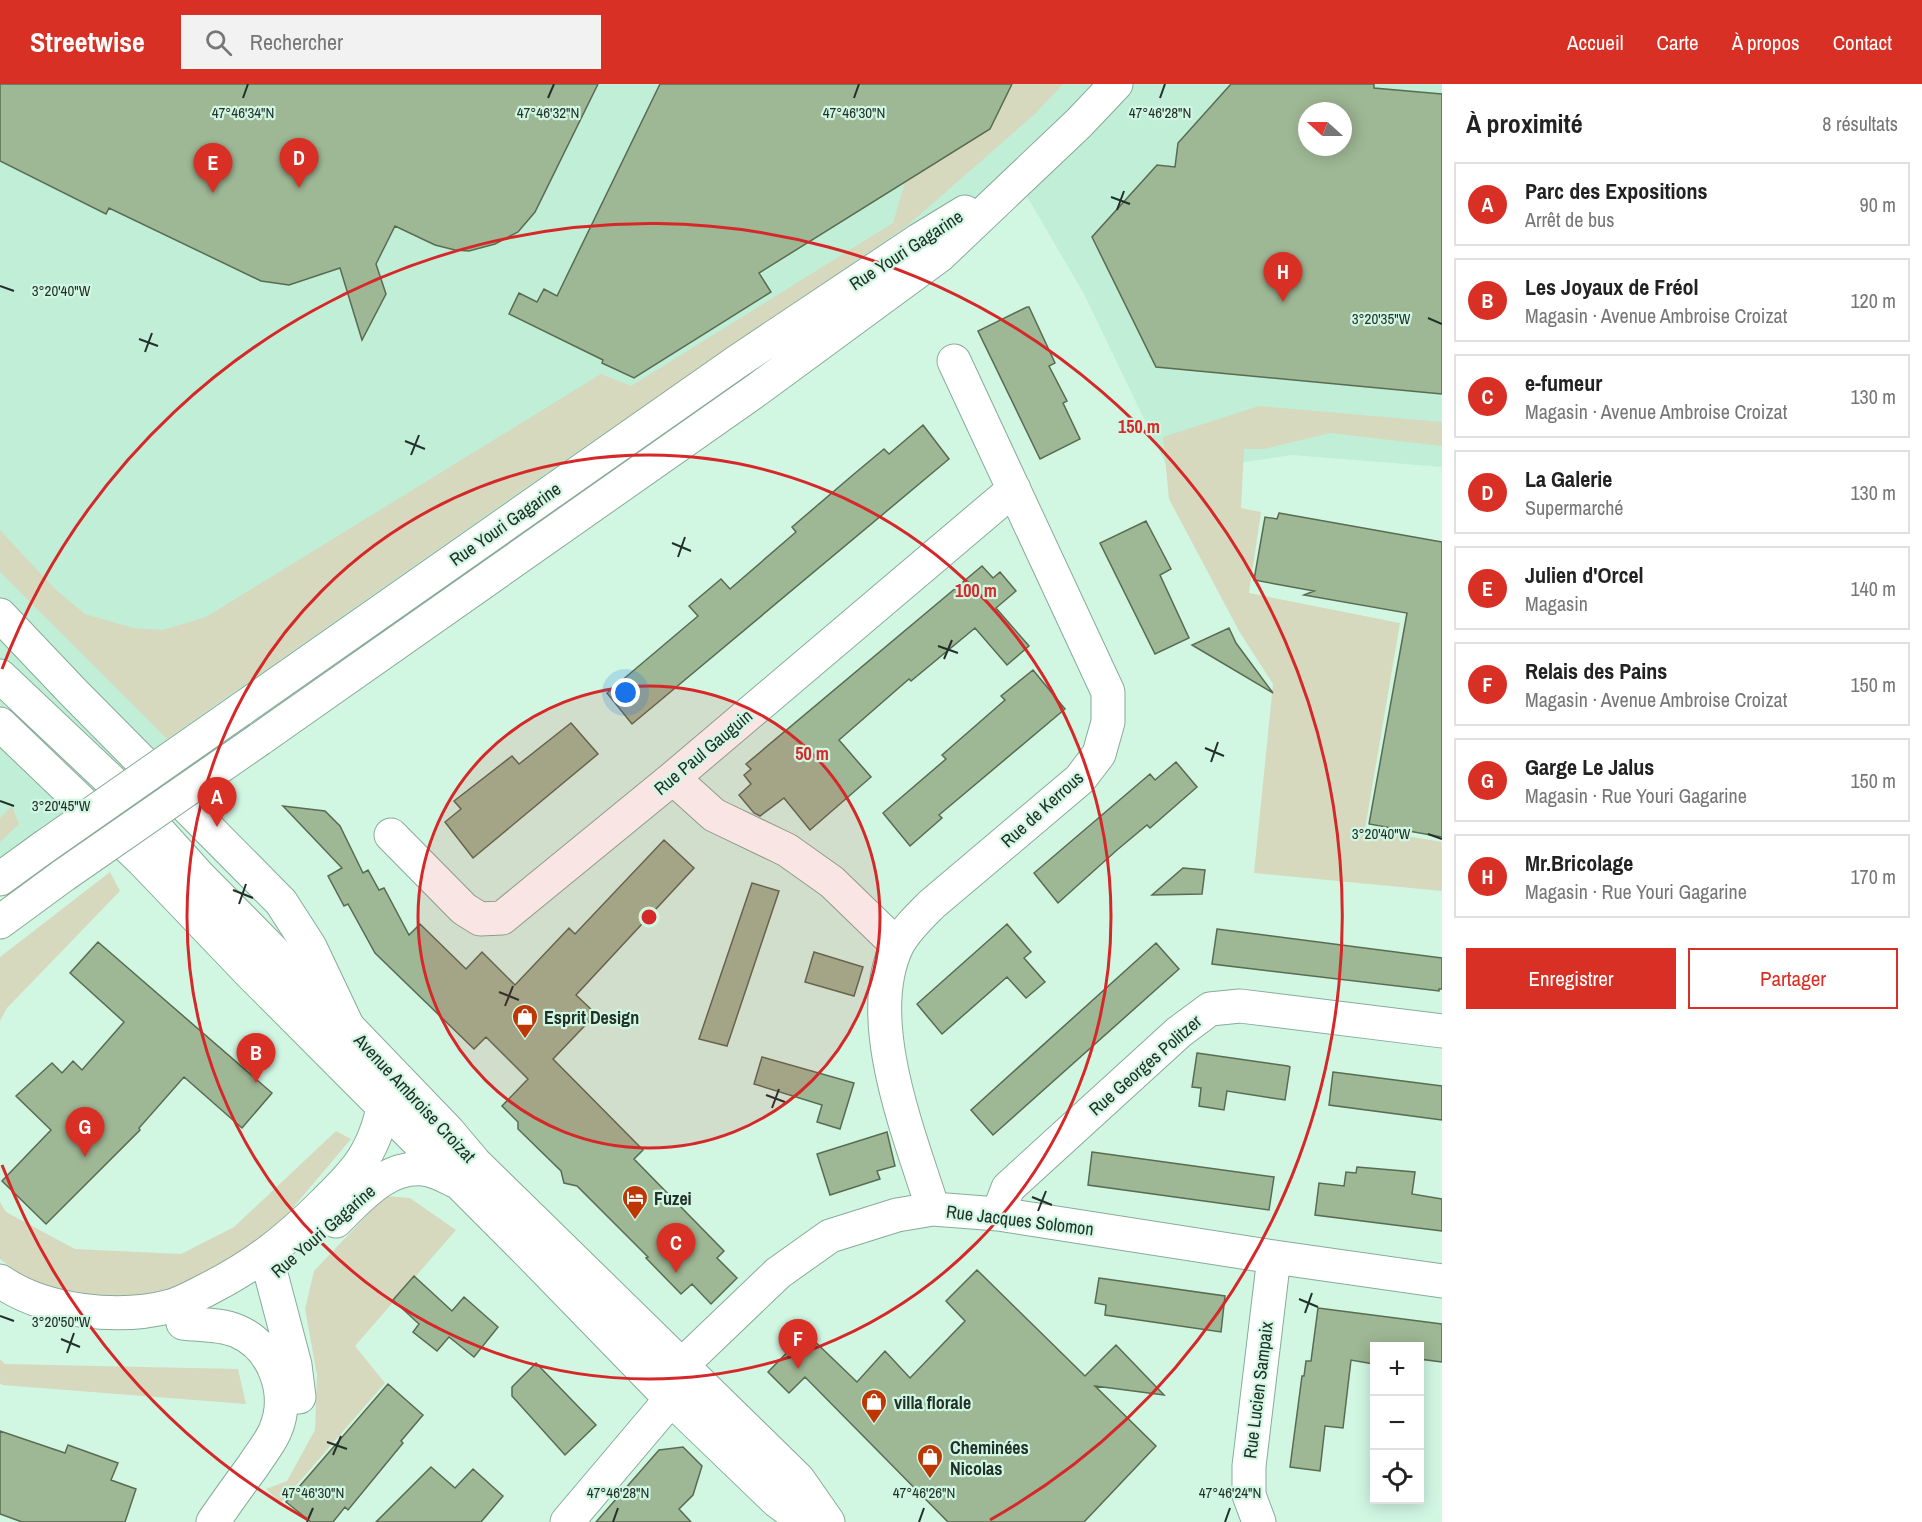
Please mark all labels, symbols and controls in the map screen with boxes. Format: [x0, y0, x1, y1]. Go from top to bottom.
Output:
search box [181, 15, 601, 69]
text: Streetwise [30, 23, 145, 61]
icon: search [202, 26, 235, 59]
text: Rechercher [250, 27, 343, 57]
text: Accueil [1567, 28, 1624, 57]
text: Carte [1657, 28, 1699, 57]
text: À propos [1732, 28, 1800, 57]
text: Contact [1833, 28, 1892, 57]
text: 47°46'34"N [212, 102, 274, 123]
text: 47°46'32"N [517, 102, 579, 123]
text: 47°46'30"N [823, 102, 885, 123]
text: 47°46'28"N [1129, 102, 1191, 123]
north arrow [1298, 102, 1352, 156]
text: À proximité [1466, 106, 1583, 141]
text: 8 résultats [1822, 110, 1898, 137]
pin: D [280, 138, 318, 188]
pin: E [194, 144, 232, 193]
text: Parc des Expositions [1525, 176, 1708, 206]
text: A [1482, 191, 1493, 218]
text: 90 m [1860, 191, 1896, 218]
street label: Rue Youri Gagarine [844, 204, 968, 296]
text: Arrêt de bus [1525, 206, 1614, 233]
pin: H [1264, 252, 1302, 302]
text: Les Joyaux de Fréol [1525, 272, 1698, 302]
text: 3°20'40"W [32, 280, 91, 301]
text: B [1482, 287, 1493, 314]
text: 120 m [1850, 287, 1896, 314]
text: Magasin · Avenue Ambroise Croizat [1525, 302, 1787, 329]
text: 3°20'35"W [1352, 308, 1411, 329]
text: e-fumeur [1525, 368, 1602, 398]
text: C [1482, 383, 1493, 410]
text: 130 m [1850, 383, 1896, 410]
text: Magasin · Avenue Ambroise Croizat [1525, 398, 1787, 425]
text: 150 m [1118, 414, 1160, 439]
text: La Galerie [1525, 464, 1612, 494]
street label: Rue Youri Gagarine [444, 476, 566, 572]
text: D [1482, 479, 1493, 506]
text: 130 m [1850, 479, 1896, 506]
text: Supermarché [1525, 494, 1623, 521]
text: Julien d'Orcel [1525, 560, 1644, 590]
text: E [1482, 575, 1493, 602]
text: 140 m [1850, 575, 1896, 602]
text: 100 m [955, 578, 997, 603]
text: Magasin [1525, 590, 1588, 617]
text: Relais des Pains [1525, 656, 1667, 686]
text: F [1482, 671, 1493, 698]
text: 150 m [1850, 671, 1896, 698]
your location [611, 678, 640, 707]
text: Magasin · Avenue Ambroise Croizat [1525, 686, 1787, 713]
street label: Rue Paul Gauguin [648, 703, 758, 801]
text: 50 m [795, 741, 829, 766]
text: Garge Le Jalus [1525, 752, 1654, 782]
street label: Rue de Kerrous [995, 765, 1089, 853]
text: G [1481, 767, 1494, 794]
text: 150 m [1850, 767, 1896, 794]
pin: A [198, 778, 236, 827]
text: Magasin · Rue Youri Gagarine [1525, 782, 1747, 809]
text: 3°20'45"W [32, 795, 91, 816]
text: 3°20'40"W [1352, 823, 1411, 844]
text: Mr.Bricolage [1525, 848, 1633, 878]
text: H [1482, 863, 1493, 890]
text: 170 m [1850, 863, 1896, 890]
text: Magasin · Rue Youri Gagarine [1525, 878, 1747, 905]
centre of rings [639, 907, 659, 927]
button: Enregistrer [1466, 948, 1676, 1009]
button: Partager [1688, 948, 1898, 1009]
shop icon: Esprit Design [510, 1002, 540, 1040]
place label: Esprit Design [544, 1005, 639, 1030]
street label: Rue Georges Politzer [1083, 1009, 1207, 1121]
street label: Avenue Ambroise Croizat [348, 1027, 481, 1168]
pin: B [236, 1034, 276, 1083]
pin: G [66, 1108, 104, 1157]
street label: Rue Youri Gagarine [265, 1179, 381, 1283]
hotel icon: Fuzei [620, 1183, 650, 1221]
place label: Fuzei [654, 1186, 692, 1211]
street label: Rue Jacques Solomon [945, 1199, 1095, 1241]
pin: C [656, 1224, 696, 1273]
text: 3°20'50"W [32, 1311, 91, 1332]
street label: Rue Lucien Sampaix [1237, 1319, 1279, 1460]
pin: F [778, 1320, 818, 1369]
map controls [1370, 1342, 1424, 1504]
button: + [1370, 1342, 1424, 1396]
shop icon: villa florale [859, 1387, 889, 1425]
place label: villa florale [894, 1390, 971, 1415]
button: − [1370, 1396, 1424, 1450]
place label: Cheminées Nicolas [950, 1435, 1029, 1481]
shop icon: Cheminées Nicolas [915, 1442, 945, 1480]
button: locate [1370, 1450, 1424, 1504]
text: 47°46'30"N [282, 1482, 344, 1503]
text: 47°46'28"N [587, 1482, 649, 1503]
text: 47°46'26"N [893, 1482, 955, 1503]
text: 47°46'24"N [1199, 1482, 1261, 1503]

